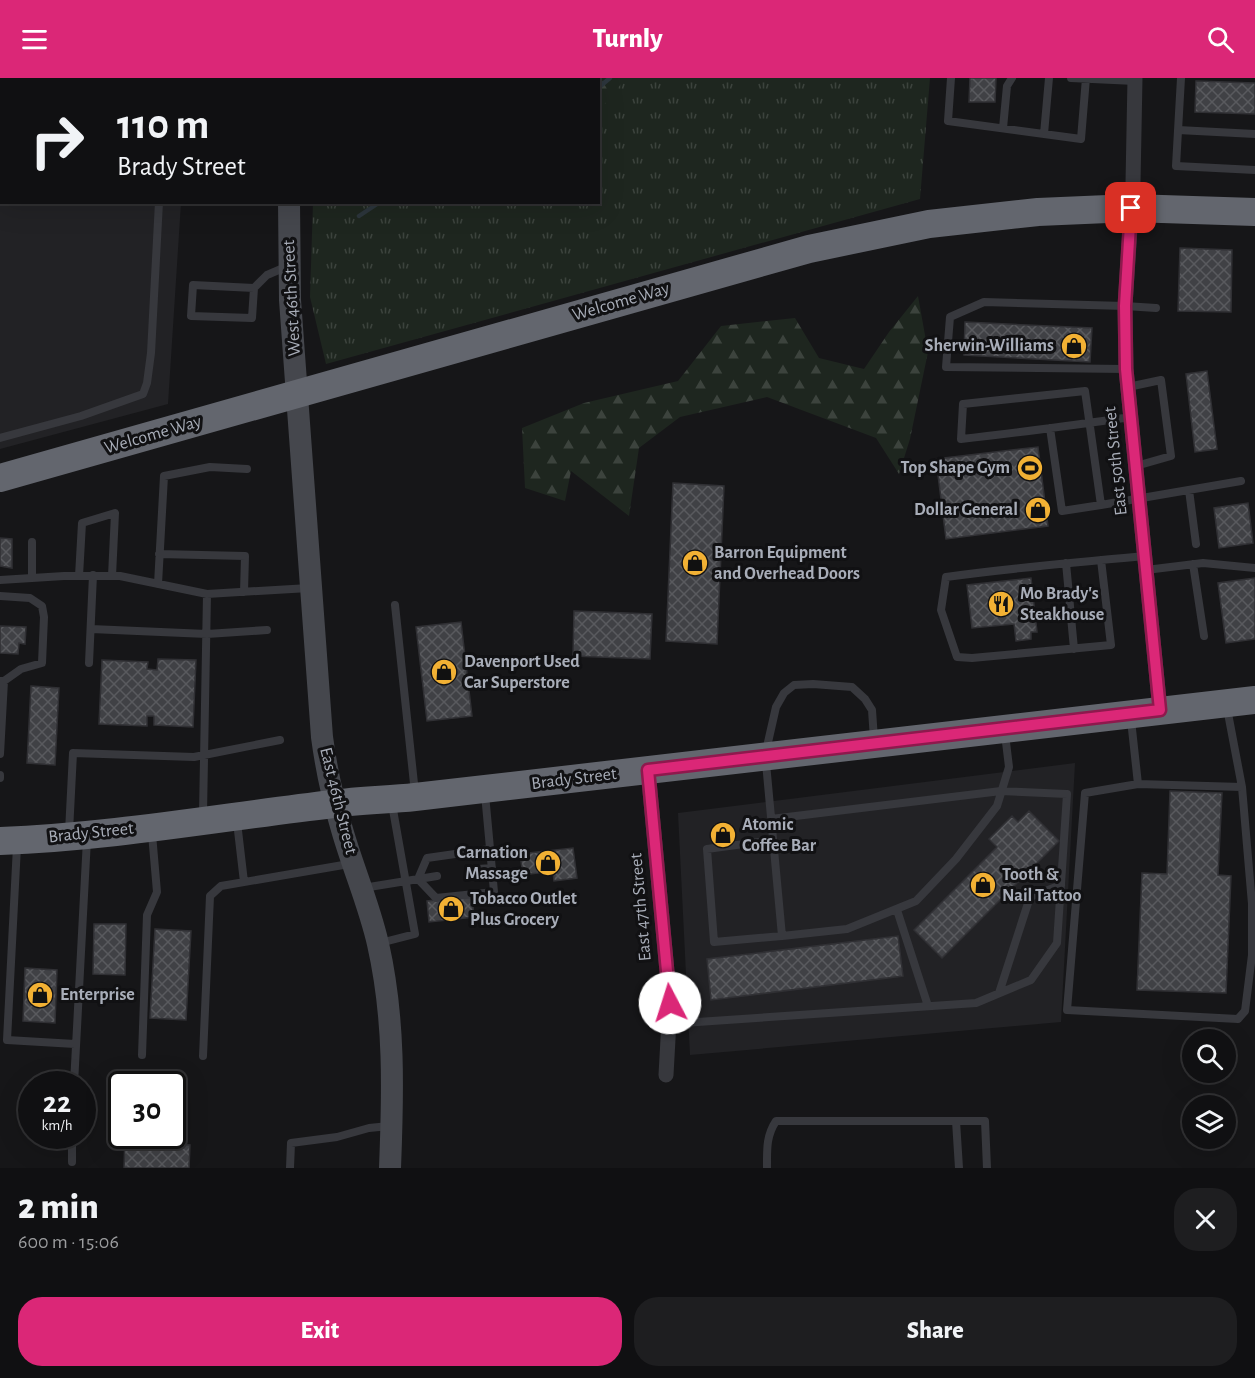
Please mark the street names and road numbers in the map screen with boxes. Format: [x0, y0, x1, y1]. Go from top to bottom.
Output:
street label: West 46th Street [280, 239, 304, 357]
street label: Welcome Way [570, 279, 672, 324]
street label: East 50th Street [1101, 405, 1131, 516]
street label: Welcome Way [102, 412, 204, 457]
street label: East 46th Street [316, 746, 360, 857]
street label: Brady Street [530, 765, 618, 793]
street label: Brady Street [47, 820, 135, 846]
street label: East 47th Street [627, 852, 655, 962]

